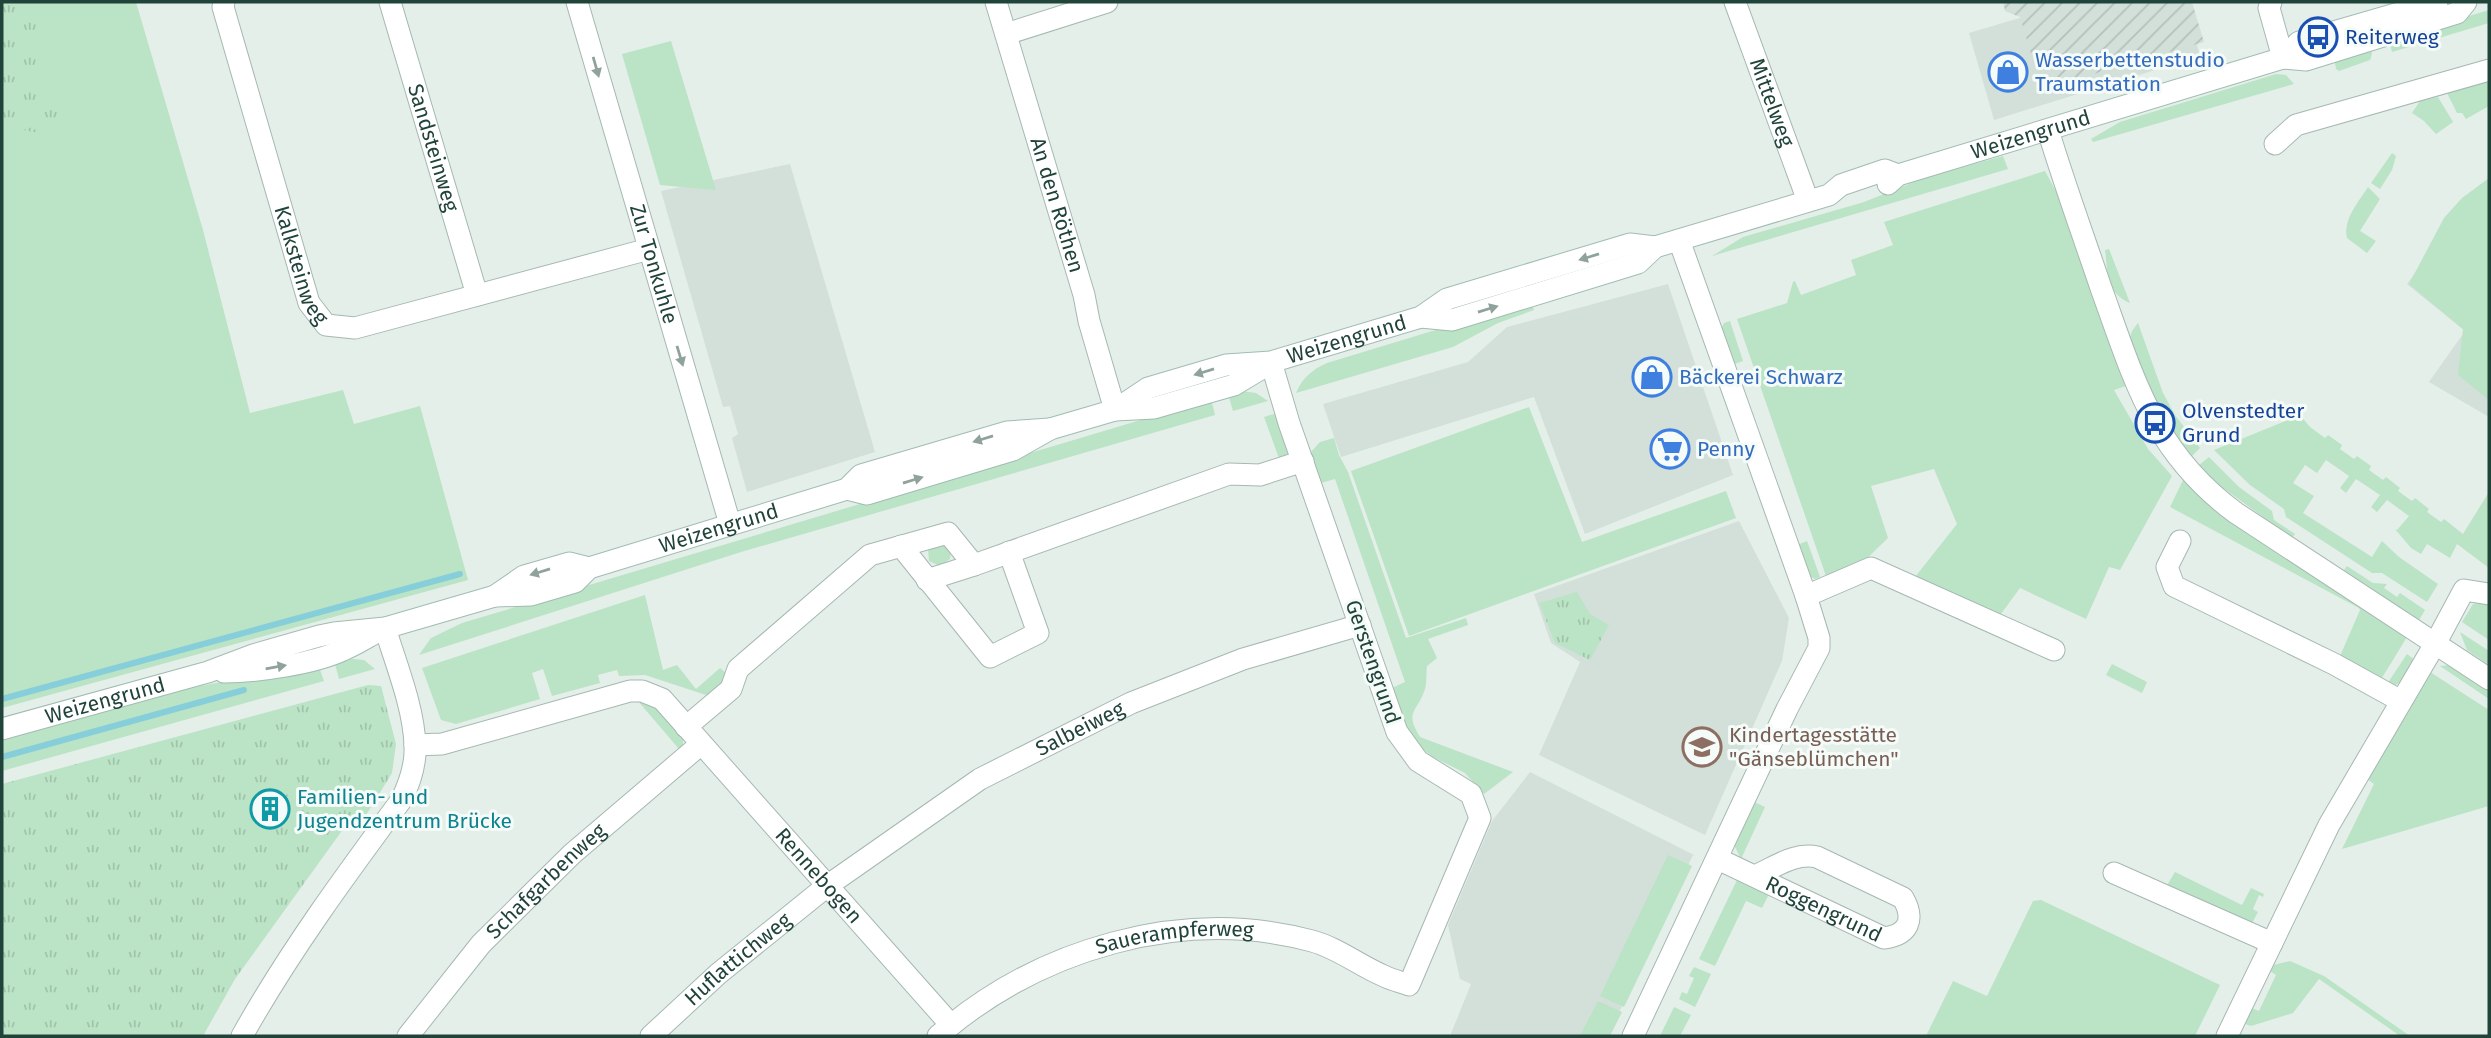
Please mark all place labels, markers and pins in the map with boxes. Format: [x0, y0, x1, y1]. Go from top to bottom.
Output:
bus stop icon: Reiterweg [2297, 16, 2339, 58]
place label: Reiterweg [2345, 24, 2439, 50]
place label: Wasserbettenstudio Traumstation [2035, 47, 2225, 97]
shop icon: Wasserbettenstudio Traumstation [1987, 51, 2029, 93]
shop icon: Bäckerei Schwarz [1631, 356, 1673, 398]
place label: Bäckerei Schwarz [1679, 364, 1843, 390]
place label: Olvenstedter Grund [2182, 398, 2304, 448]
bus stop icon: Olvenstedter Grund [2134, 402, 2176, 444]
supermarket icon: Penny [1649, 428, 1691, 470]
place label: Penny [1697, 436, 1755, 462]
place label: Kindertagesstätte "Gänseblümchen" [1729, 722, 1899, 772]
school or university icon: Kindertagesstätte "Gänseblümchen" [1681, 726, 1723, 768]
place label: Familien- und Jugendzentrum Brücke [297, 784, 512, 834]
building icon: Familien- und Jugendzentrum Brücke [249, 788, 291, 830]

